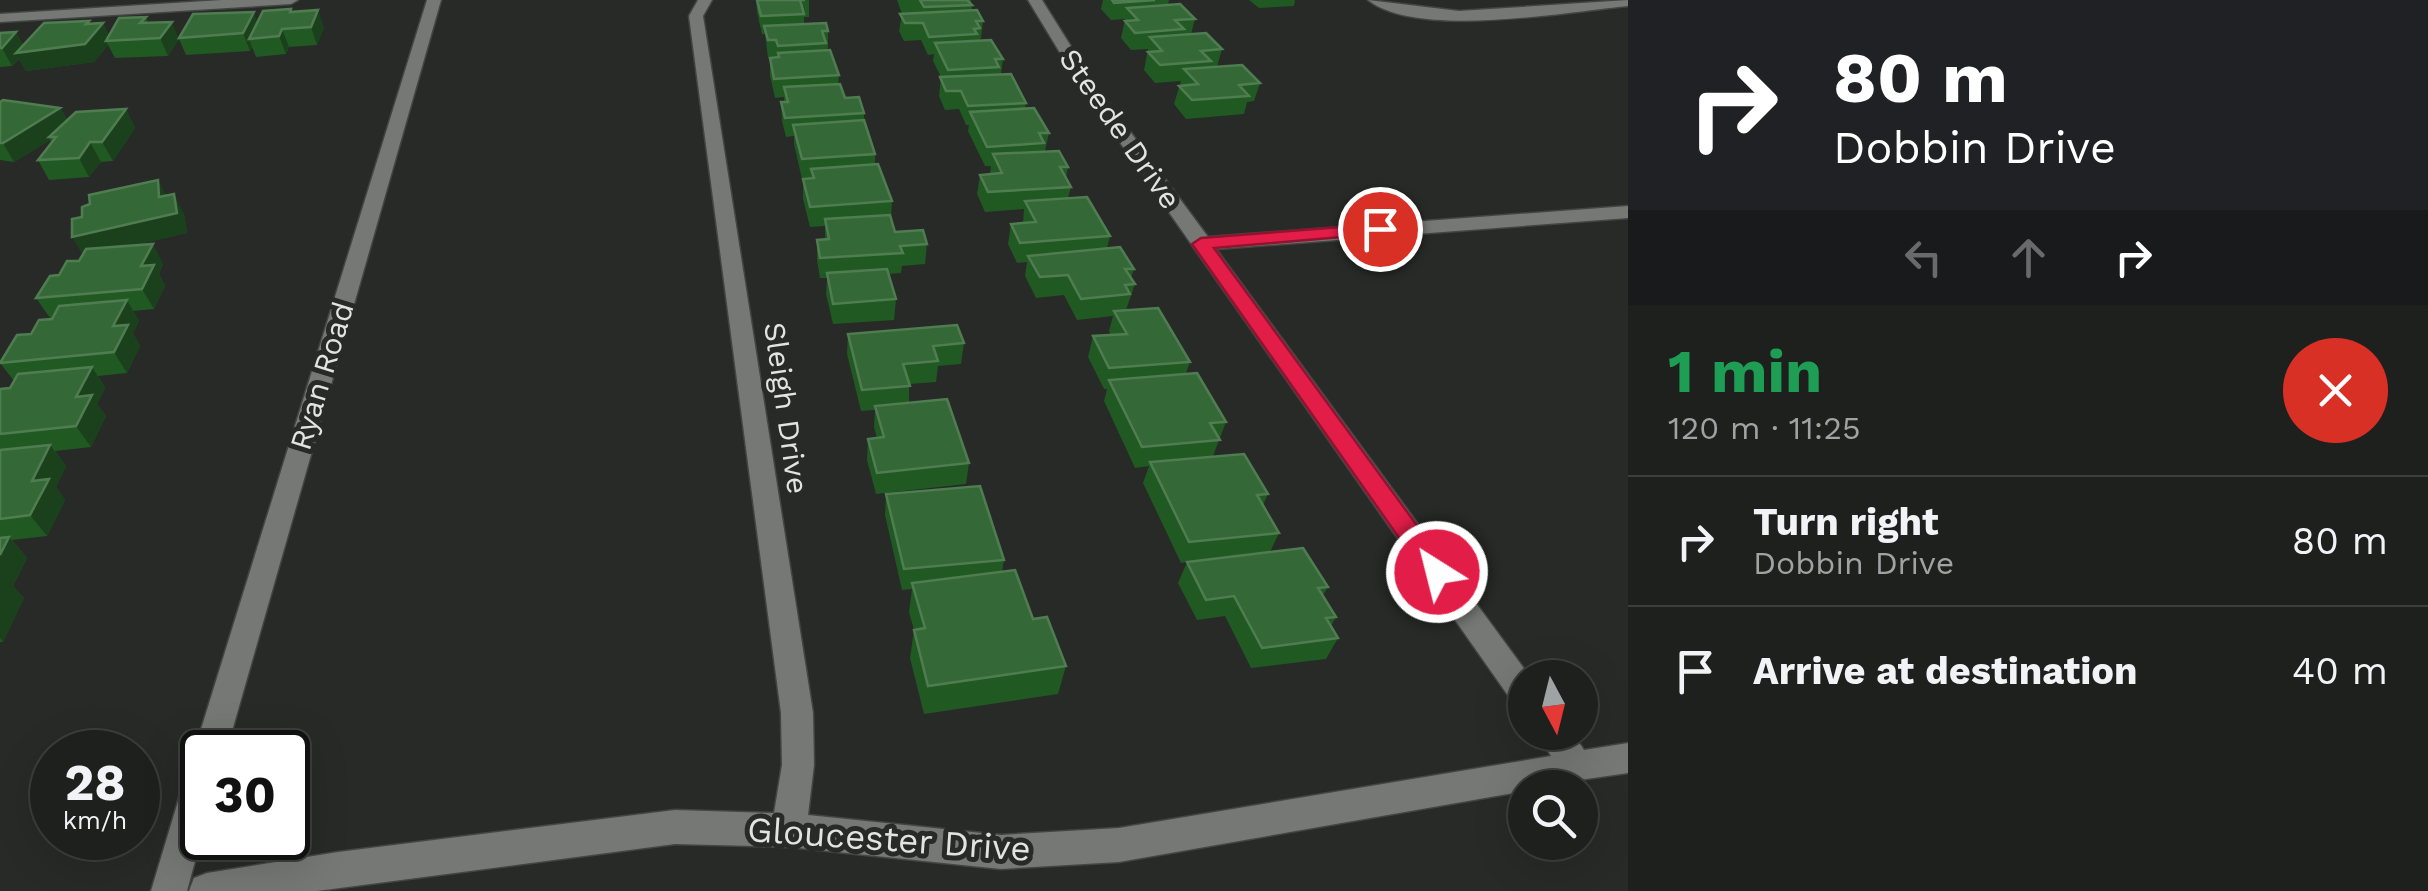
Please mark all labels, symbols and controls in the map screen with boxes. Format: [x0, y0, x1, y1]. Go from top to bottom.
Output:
text: 80 m [1833, 37, 2008, 119]
icon: right [1668, 40, 1798, 170]
street label: Steede Drive [1052, 42, 1188, 216]
text: Dobbin Drive [1833, 121, 2116, 174]
pin [1338, 187, 1423, 272]
icon: arrive [1353, 202, 1408, 257]
icon: left [1896, 230, 1951, 285]
icon: ahead [2001, 230, 2056, 285]
icon: right [2106, 230, 2161, 285]
street label: Ryan Road [282, 298, 361, 454]
street label: Sleigh Drive [757, 320, 816, 496]
text: 1 min [1668, 336, 1822, 407]
button: close [2283, 338, 2388, 443]
text: 120 m · 11:25 [1668, 409, 1861, 447]
text: Turn right [1753, 500, 1939, 544]
icon: right [1668, 514, 1723, 569]
text: 80 m [2292, 519, 2388, 563]
position arrow [1385, 520, 1489, 624]
text: Dobbin Drive [1753, 544, 1954, 582]
icon: arrive [1668, 644, 1723, 699]
text: Arrive at destination [1753, 649, 2138, 693]
text: 40 m [2292, 649, 2388, 693]
north arrow [1508, 660, 1598, 750]
map controls [1508, 660, 1598, 860]
speed limit sign: 30 [180, 730, 310, 860]
text: 28 [64, 753, 126, 812]
button: search [1508, 770, 1598, 860]
text: km/h [63, 806, 127, 835]
street label: Gloucester Drive [746, 808, 1032, 870]

